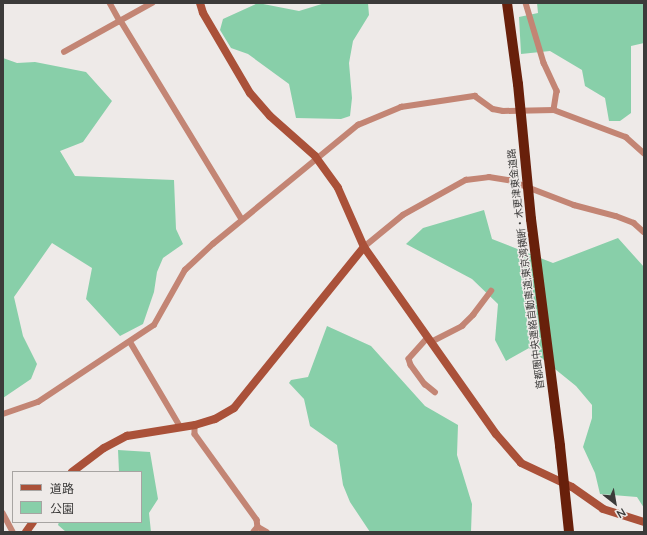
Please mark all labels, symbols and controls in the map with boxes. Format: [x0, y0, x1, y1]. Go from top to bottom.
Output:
street label: 首都圏中央連絡自動車道;東京湾横断・木更津東金道路 [505, 148, 547, 390]
legend [12, 471, 142, 523]
text: 道路 [50, 481, 74, 496]
north arrow [595, 483, 635, 523]
text: 公園 [50, 501, 74, 516]
text: N [614, 505, 628, 521]

